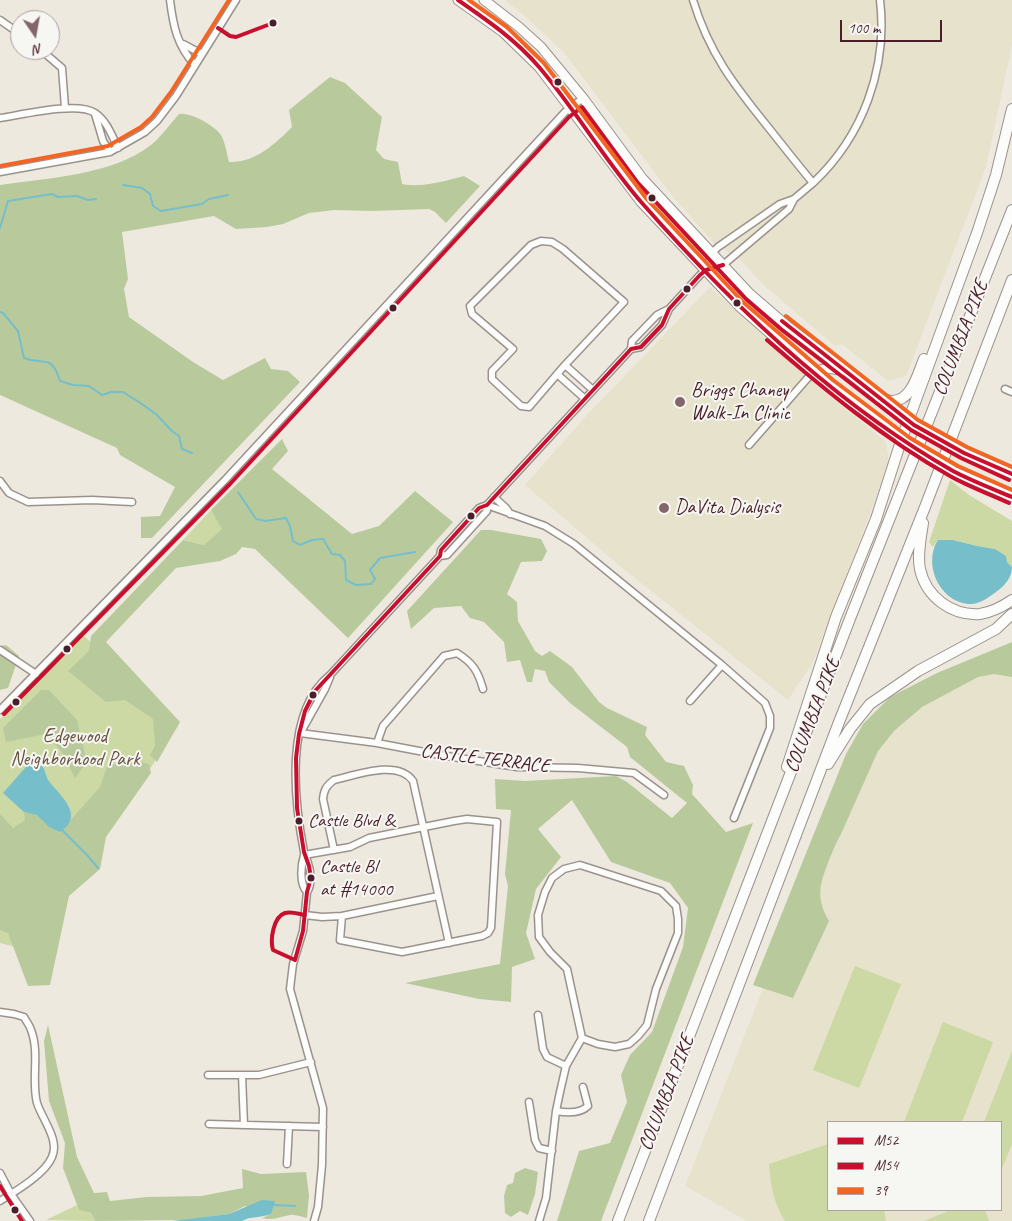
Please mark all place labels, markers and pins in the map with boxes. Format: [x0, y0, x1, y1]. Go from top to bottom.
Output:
unlabelled marker [268, 18, 278, 28]
unlabelled marker [553, 77, 563, 87]
unlabelled marker [647, 193, 657, 203]
unlabelled marker [682, 284, 692, 294]
unlabelled marker [732, 298, 742, 308]
unlabelled marker [388, 303, 398, 313]
place label: Briggs Chaney Walk-In Clinic [691, 379, 790, 426]
marker: Briggs Chaney Walk-In Clinic [673, 395, 687, 409]
place label: DaVita Dialysis [675, 496, 780, 520]
marker: DaVita Dialysis [657, 501, 671, 515]
unlabelled marker [466, 511, 476, 521]
unlabelled marker [62, 644, 72, 654]
unlabelled marker [308, 690, 318, 700]
unlabelled marker [11, 697, 21, 707]
place label: Castle Blvd & [308, 810, 394, 832]
marker: Castle Blvd & [294, 816, 304, 826]
place label: Castle Bl at #14000 [320, 856, 393, 900]
marker: Castle Bl at #14000 [306, 873, 316, 883]
unlabelled marker [10, 1205, 20, 1215]

